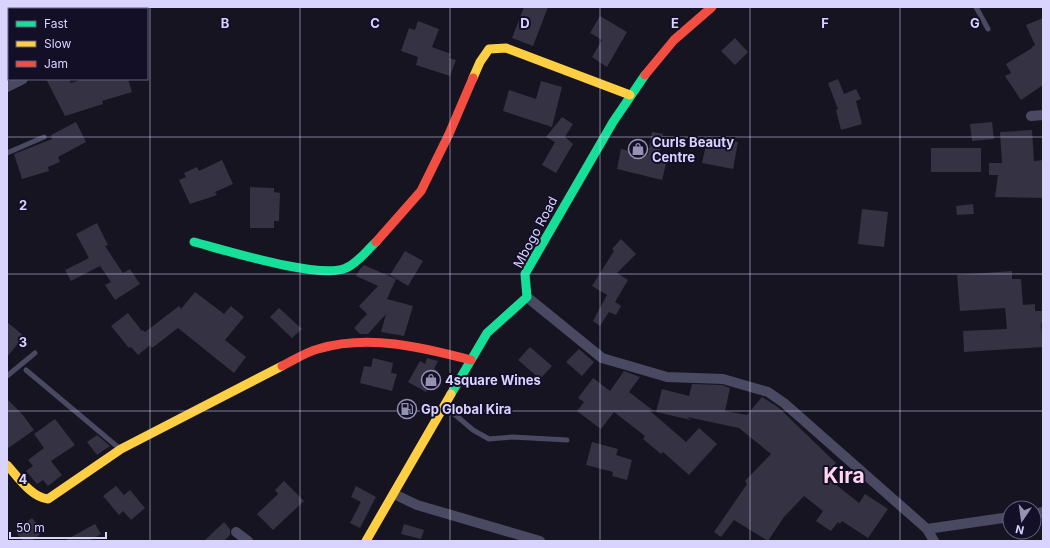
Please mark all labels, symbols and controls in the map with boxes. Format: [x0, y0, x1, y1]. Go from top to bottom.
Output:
legend [8, 8, 148, 80]
text: B [221, 15, 230, 31]
text: C [370, 15, 380, 31]
text: D [520, 15, 530, 31]
text: E [671, 15, 679, 31]
text: F [821, 15, 829, 31]
text: G [970, 15, 980, 31]
text: Fast [44, 16, 68, 31]
text: Slow [44, 36, 72, 51]
text: Jam [44, 56, 68, 71]
place label: Curls Beauty Centre [652, 134, 734, 165]
shop icon: Curls Beauty Centre [627, 138, 649, 160]
street label: Mbogo Road [510, 194, 560, 270]
text: 2 [19, 197, 27, 213]
text: 3 [19, 334, 27, 350]
shop icon: 4square Wines [420, 369, 442, 391]
place label: 4square Wines [445, 372, 541, 388]
fuel station icon: Gp Global Kira [396, 398, 418, 420]
place label: Gp Global Kira [421, 401, 511, 417]
district label: Kira [823, 463, 865, 488]
text: 4 [19, 471, 28, 487]
north arrow [1002, 500, 1042, 540]
scale bar [10, 514, 106, 540]
text: 50 m [16, 520, 45, 535]
text: N [1014, 522, 1025, 538]

